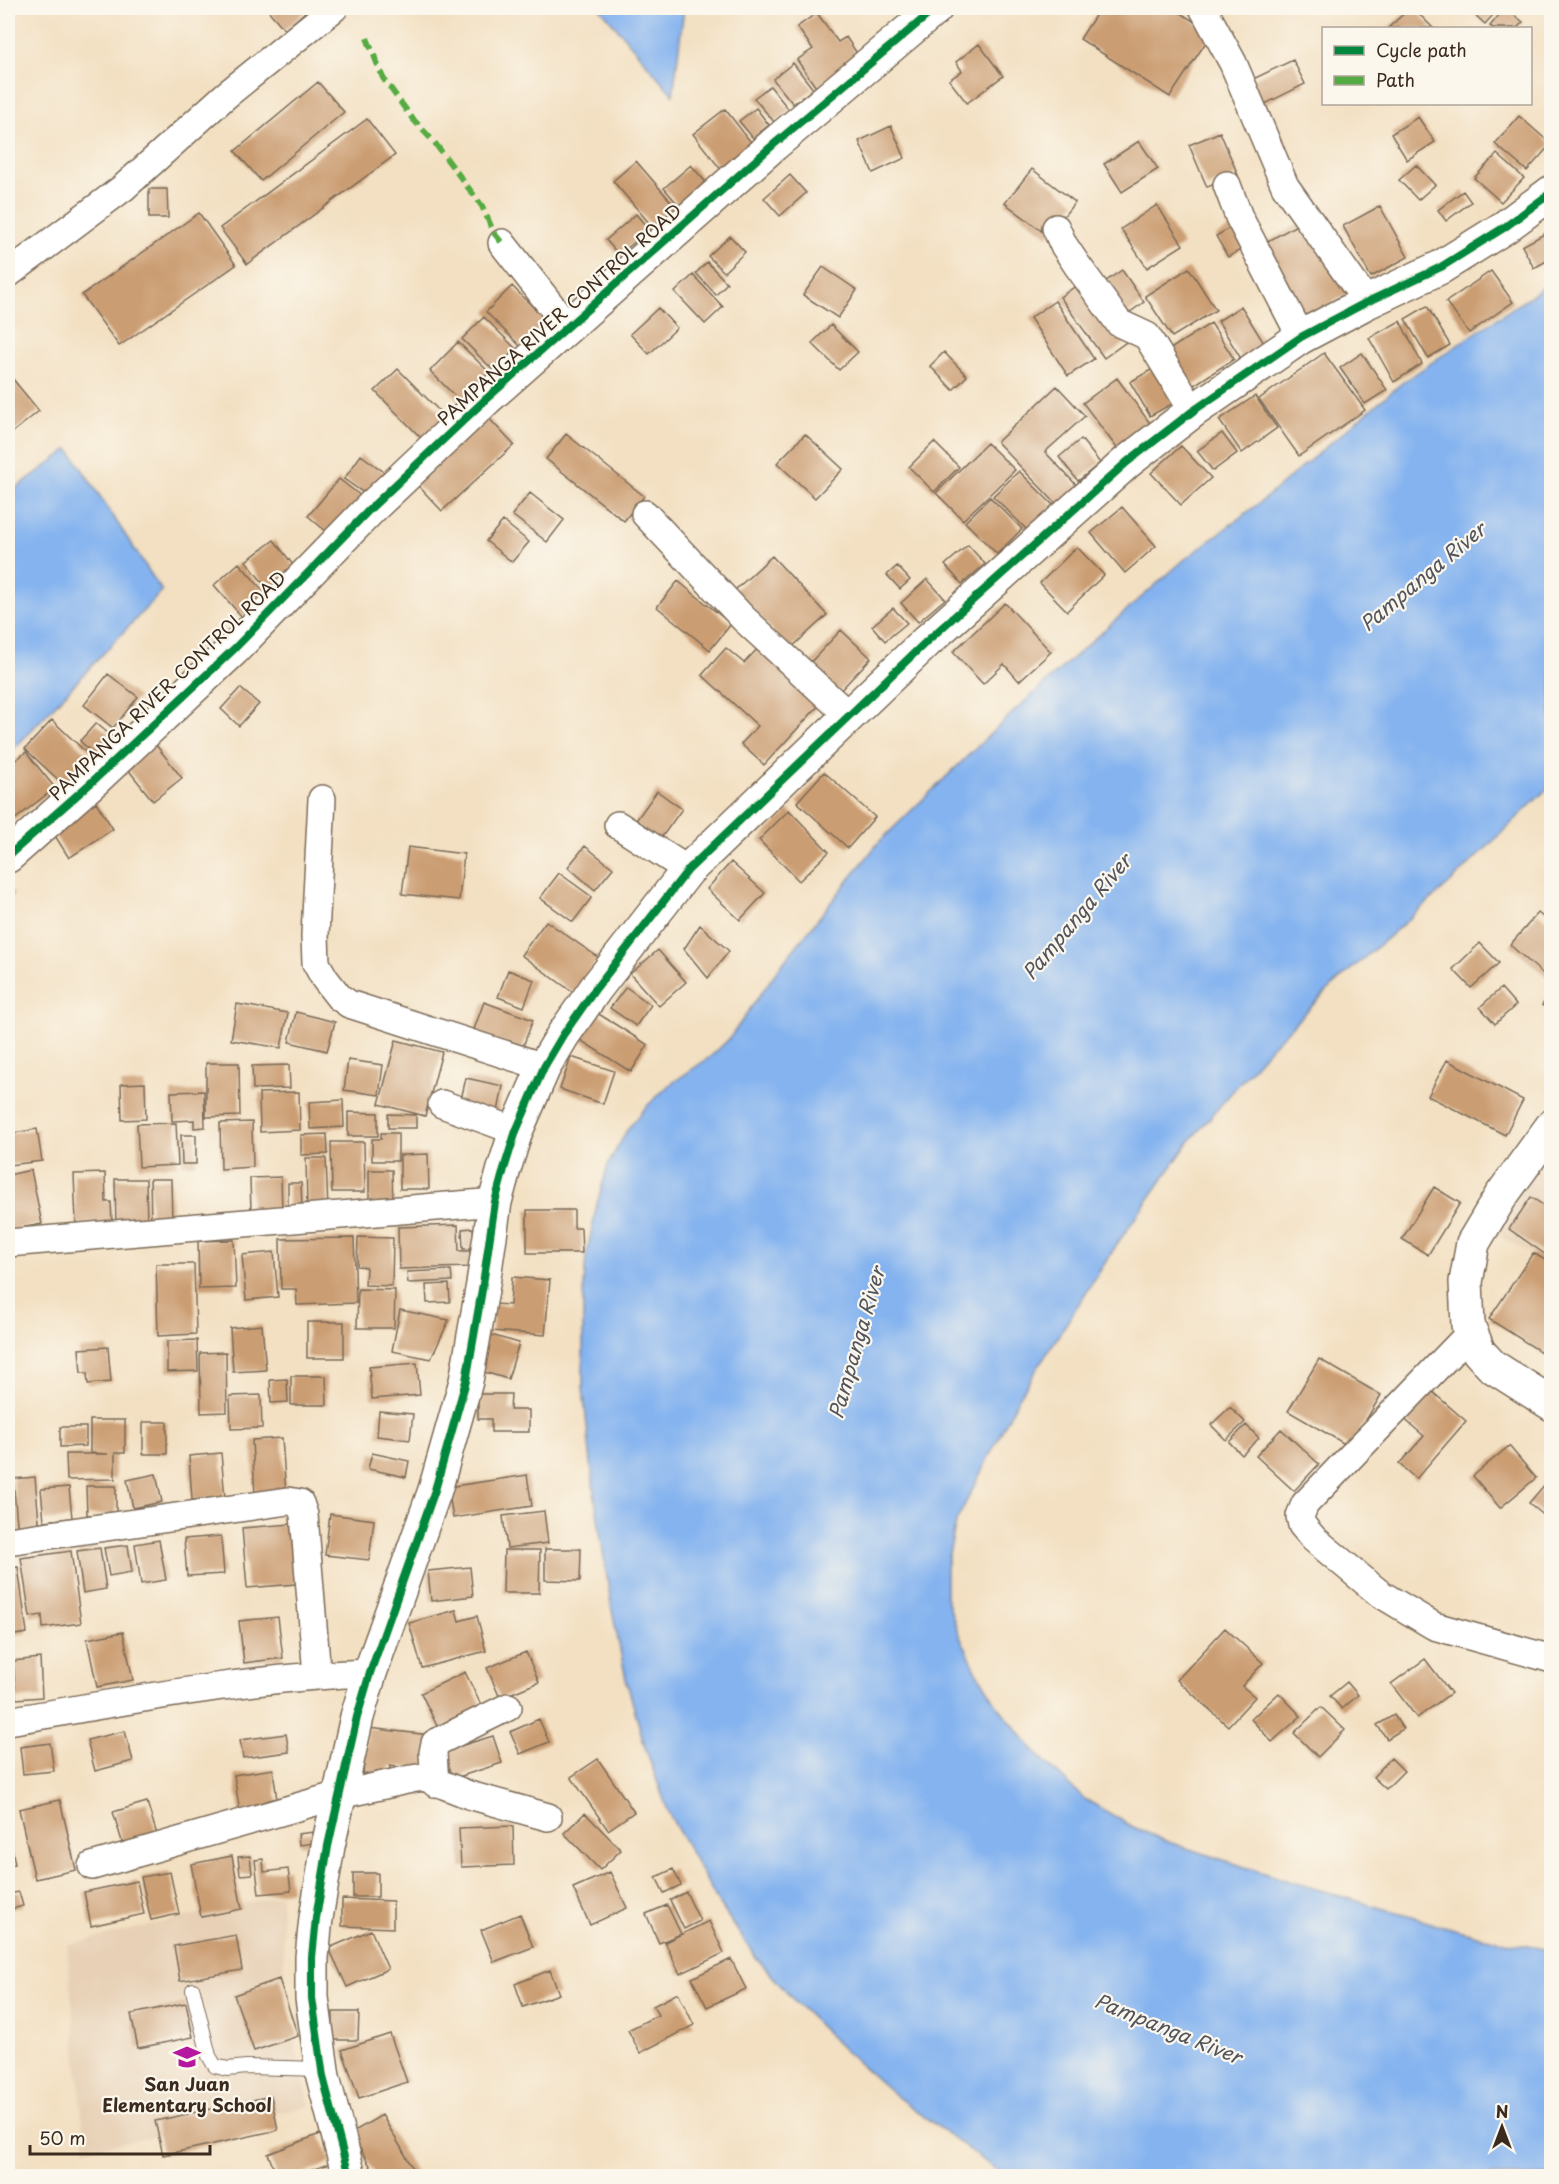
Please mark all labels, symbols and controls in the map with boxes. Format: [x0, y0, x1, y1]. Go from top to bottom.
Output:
legend [1322, 27, 1532, 105]
text: Cycle path [1376, 36, 1467, 63]
text: Path [1376, 66, 1415, 93]
street label: PAMPANGA RIVER CONTROL ROAD [431, 197, 687, 431]
water label: Pampanga River [1353, 513, 1494, 638]
street label: PAMPANGA RIVER CONTROL ROAD [42, 564, 292, 806]
water label: Pampanga River [1015, 845, 1140, 986]
water label: Pampanga River [820, 1261, 893, 1422]
water label: Pampanga River [1090, 1985, 1249, 2072]
school or university icon: San Juan Elementary School [172, 2042, 202, 2072]
place label: San Juan Elementary School [102, 2070, 272, 2118]
north arrow [1472, 2097, 1532, 2157]
text: N [1496, 2099, 1508, 2123]
scale bar [30, 2118, 210, 2156]
text: 50 m [39, 2124, 86, 2151]

